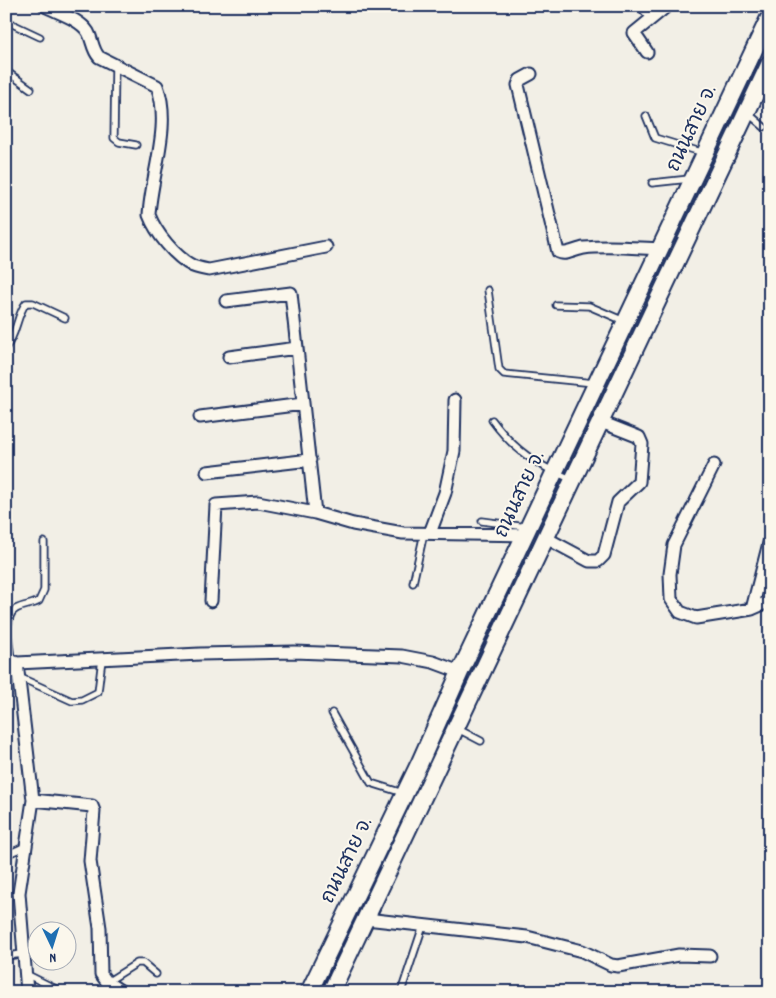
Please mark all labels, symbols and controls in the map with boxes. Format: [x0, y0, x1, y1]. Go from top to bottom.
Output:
street label: ถนนสาย จ. [661, 81, 725, 177]
street label: ถนนสาย จ. [489, 447, 553, 543]
street label: ถนนสาย จ. [315, 813, 381, 909]
north arrow [28, 920, 78, 970]
text: N [49, 947, 57, 967]

